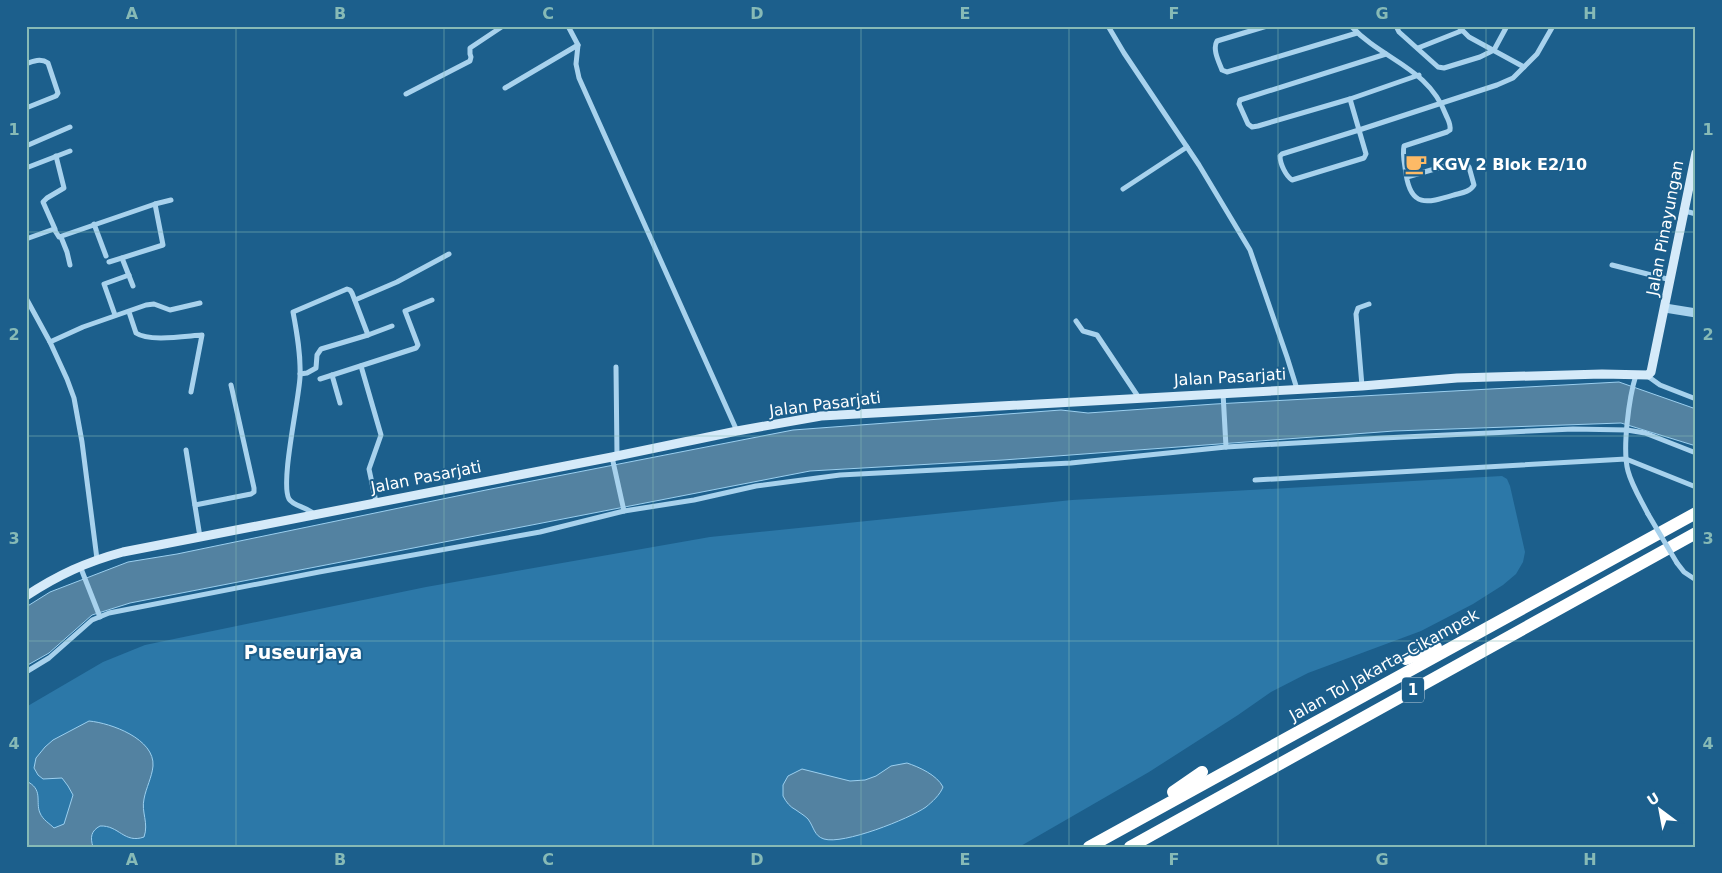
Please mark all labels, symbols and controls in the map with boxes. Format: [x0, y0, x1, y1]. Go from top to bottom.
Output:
text: A [126, 4, 139, 23]
text: B [334, 4, 346, 23]
text: C [542, 4, 554, 23]
text: D [750, 4, 764, 23]
text: E [960, 4, 970, 23]
text: F [1169, 4, 1179, 23]
text: G [1375, 4, 1389, 23]
text: H [1583, 4, 1597, 23]
text: 1 [8, 120, 20, 139]
text: 1 [1702, 120, 1714, 139]
cafe icon: KGV 2 Blok E2/10 [1403, 151, 1429, 177]
place label: KGV 2 Blok E2/10 [1432, 155, 1587, 174]
street label: Jalan Pinayungan [1642, 159, 1687, 298]
text: 2 [8, 325, 20, 344]
text: 2 [1702, 325, 1714, 344]
street label: Jalan Pasarjati [1172, 365, 1287, 389]
street label: Jalan Pasarjati [767, 388, 882, 420]
street label: Jalan Pasarjati [368, 457, 483, 497]
text: 3 [8, 529, 20, 548]
text: 3 [1702, 529, 1714, 548]
street label: Jalan Tol Jakarta–Cikampek [1285, 605, 1483, 726]
district label: Puseurjaya [244, 641, 362, 663]
road number: 1 [1402, 678, 1424, 702]
text: 4 [8, 734, 20, 753]
text: 4 [1702, 734, 1714, 753]
north arrow [1634, 786, 1684, 836]
text: U [1644, 789, 1662, 809]
text: A [126, 850, 139, 869]
text: B [334, 850, 346, 869]
text: C [542, 850, 554, 869]
text: D [750, 850, 764, 869]
text: E [960, 850, 970, 869]
text: F [1169, 850, 1179, 869]
text: G [1375, 850, 1389, 869]
text: H [1583, 850, 1597, 869]

